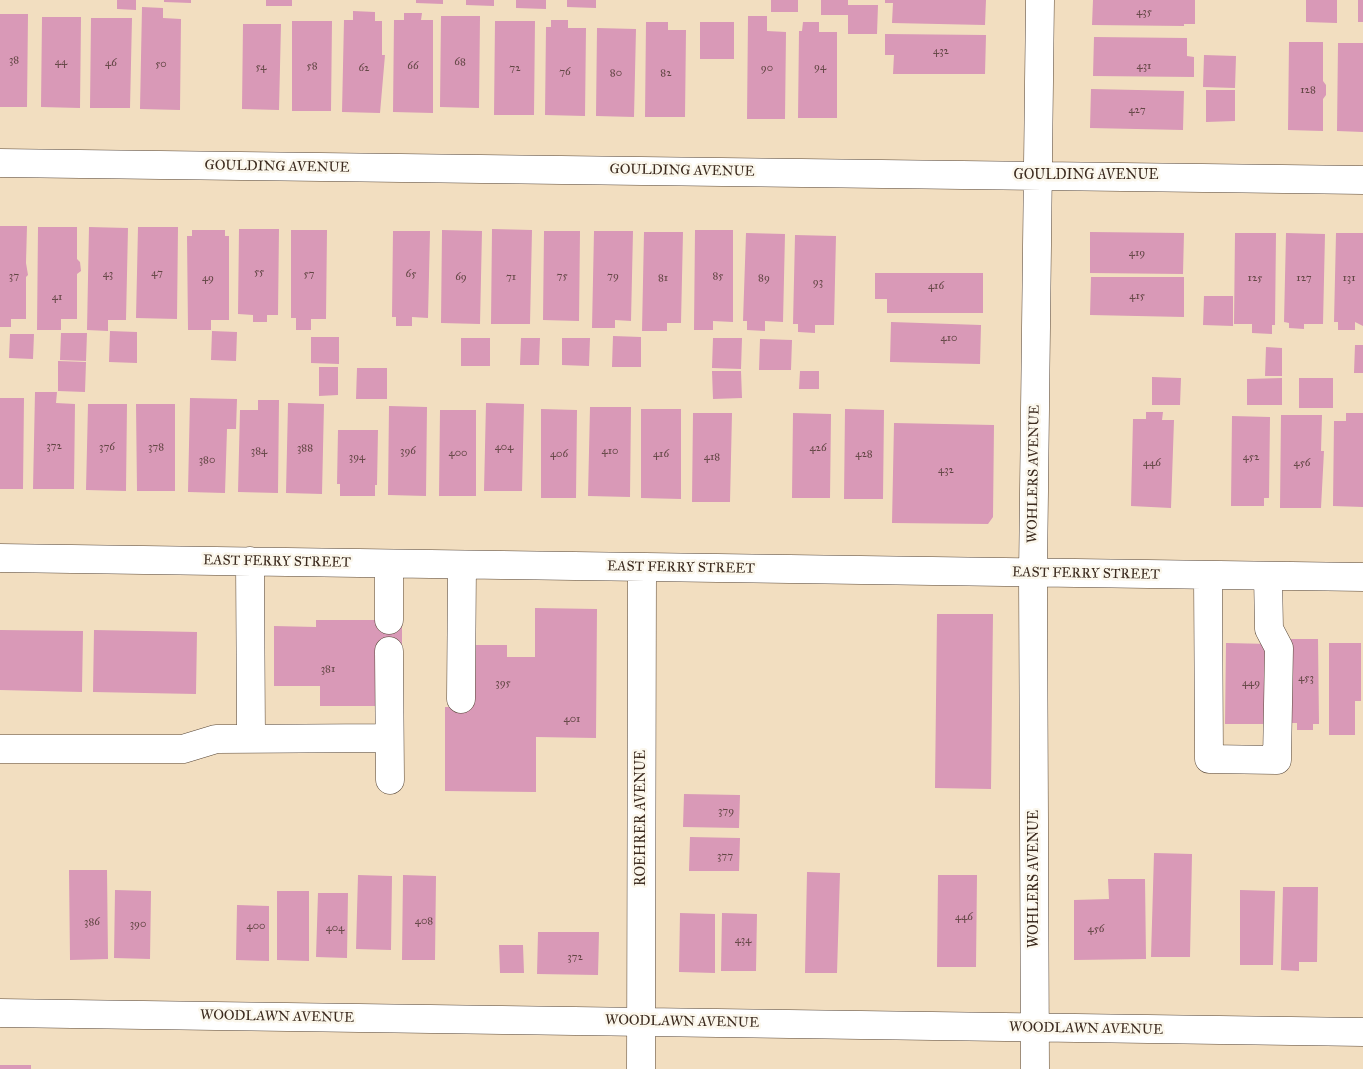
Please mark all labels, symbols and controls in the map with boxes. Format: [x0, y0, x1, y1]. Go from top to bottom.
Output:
house number: 435 [1136, 5, 1152, 19]
house number: 432 [933, 44, 949, 58]
house number: 38 [9, 53, 19, 67]
house number: 44 [55, 55, 67, 69]
house number: 68 [454, 55, 466, 69]
house number: 46 [105, 56, 117, 70]
house number: 50 [155, 57, 167, 71]
house number: 58 [307, 59, 317, 73]
house number: 66 [407, 59, 419, 73]
house number: 431 [1137, 59, 1151, 73]
house number: 54 [256, 60, 266, 74]
house number: 94 [814, 60, 826, 74]
house number: 62 [358, 61, 370, 75]
house number: 72 [509, 61, 521, 75]
house number: 90 [761, 61, 773, 75]
house number: 76 [559, 65, 571, 79]
house number: 80 [610, 66, 622, 80]
house number: 82 [660, 66, 672, 80]
house number: 128 [1300, 83, 1316, 97]
house number: 427 [1128, 103, 1146, 117]
street label: GOULDING AVENUE [204, 157, 350, 177]
street label: GOULDING AVENUE [609, 161, 755, 181]
street label: GOULDING AVENUE [1013, 168, 1159, 184]
house number: 419 [1129, 246, 1145, 260]
house number: 55 [254, 265, 264, 279]
house number: 47 [151, 266, 163, 280]
house number: 43 [103, 267, 113, 281]
house number: 57 [304, 267, 314, 281]
house number: 65 [406, 267, 416, 281]
house number: 37 [9, 269, 19, 283]
house number: 75 [557, 269, 567, 283]
house number: 79 [607, 269, 619, 283]
house number: 85 [713, 269, 723, 283]
house number: 69 [455, 270, 467, 284]
house number: 71 [506, 270, 516, 284]
house number: 49 [202, 271, 214, 285]
house number: 81 [658, 271, 668, 285]
house number: 89 [758, 271, 770, 285]
house number: 125 [1248, 271, 1262, 285]
house number: 127 [1296, 271, 1312, 285]
house number: 131 [1342, 271, 1356, 285]
house number: 93 [813, 275, 823, 289]
house number: 416 [928, 279, 944, 293]
house number: 415 [1129, 289, 1145, 303]
house number: 41 [52, 290, 62, 304]
house number: 410 [941, 331, 957, 345]
street label: WOHLERS AVENUE [1024, 405, 1044, 543]
house number: 372 [46, 439, 62, 453]
house number: 376 [99, 440, 115, 454]
house number: 378 [148, 440, 164, 454]
house number: 404 [495, 440, 513, 454]
house number: 388 [297, 441, 313, 455]
house number: 426 [809, 441, 827, 455]
house number: 384 [251, 444, 267, 458]
house number: 396 [400, 444, 416, 458]
house number: 410 [602, 444, 618, 458]
house number: 400 [449, 446, 467, 460]
house number: 406 [550, 447, 568, 461]
house number: 416 [653, 447, 669, 461]
house number: 428 [855, 447, 873, 461]
house number: 394 [349, 450, 365, 464]
house number: 418 [704, 450, 720, 464]
house number: 452 [1243, 450, 1259, 464]
house number: 380 [199, 453, 215, 467]
house number: 446 [1143, 456, 1161, 470]
house number: 456 [1294, 456, 1310, 470]
house number: 432 [938, 463, 954, 477]
street label: EAST FERRY STREET [203, 552, 351, 572]
street label: EAST FERRY STREET [607, 558, 755, 578]
street label: EAST FERRY STREET [1012, 564, 1160, 584]
house number: 381 [321, 662, 335, 676]
house number: 453 [1298, 671, 1314, 685]
house number: 395 [495, 676, 511, 690]
house number: 449 [1242, 676, 1260, 690]
house number: 401 [564, 712, 580, 726]
street label: ROEHRER AVENUE [634, 750, 650, 886]
house number: 379 [718, 804, 734, 818]
street label: WOHLERS AVENUE [1027, 810, 1043, 948]
house number: 377 [717, 849, 733, 863]
house number: 446 [955, 910, 973, 924]
house number: 408 [415, 914, 433, 928]
house number: 386 [84, 915, 100, 929]
house number: 390 [130, 917, 146, 931]
house number: 400 [247, 919, 265, 933]
house number: 404 [326, 921, 344, 935]
house number: 456 [1088, 922, 1104, 936]
house number: 434 [735, 933, 751, 947]
house number: 372 [567, 950, 583, 964]
street label: WOODLAWN AVENUE [200, 1007, 354, 1027]
street label: WOODLAWN AVENUE [605, 1012, 759, 1032]
street label: WOODLAWN AVENUE [1009, 1019, 1163, 1039]

